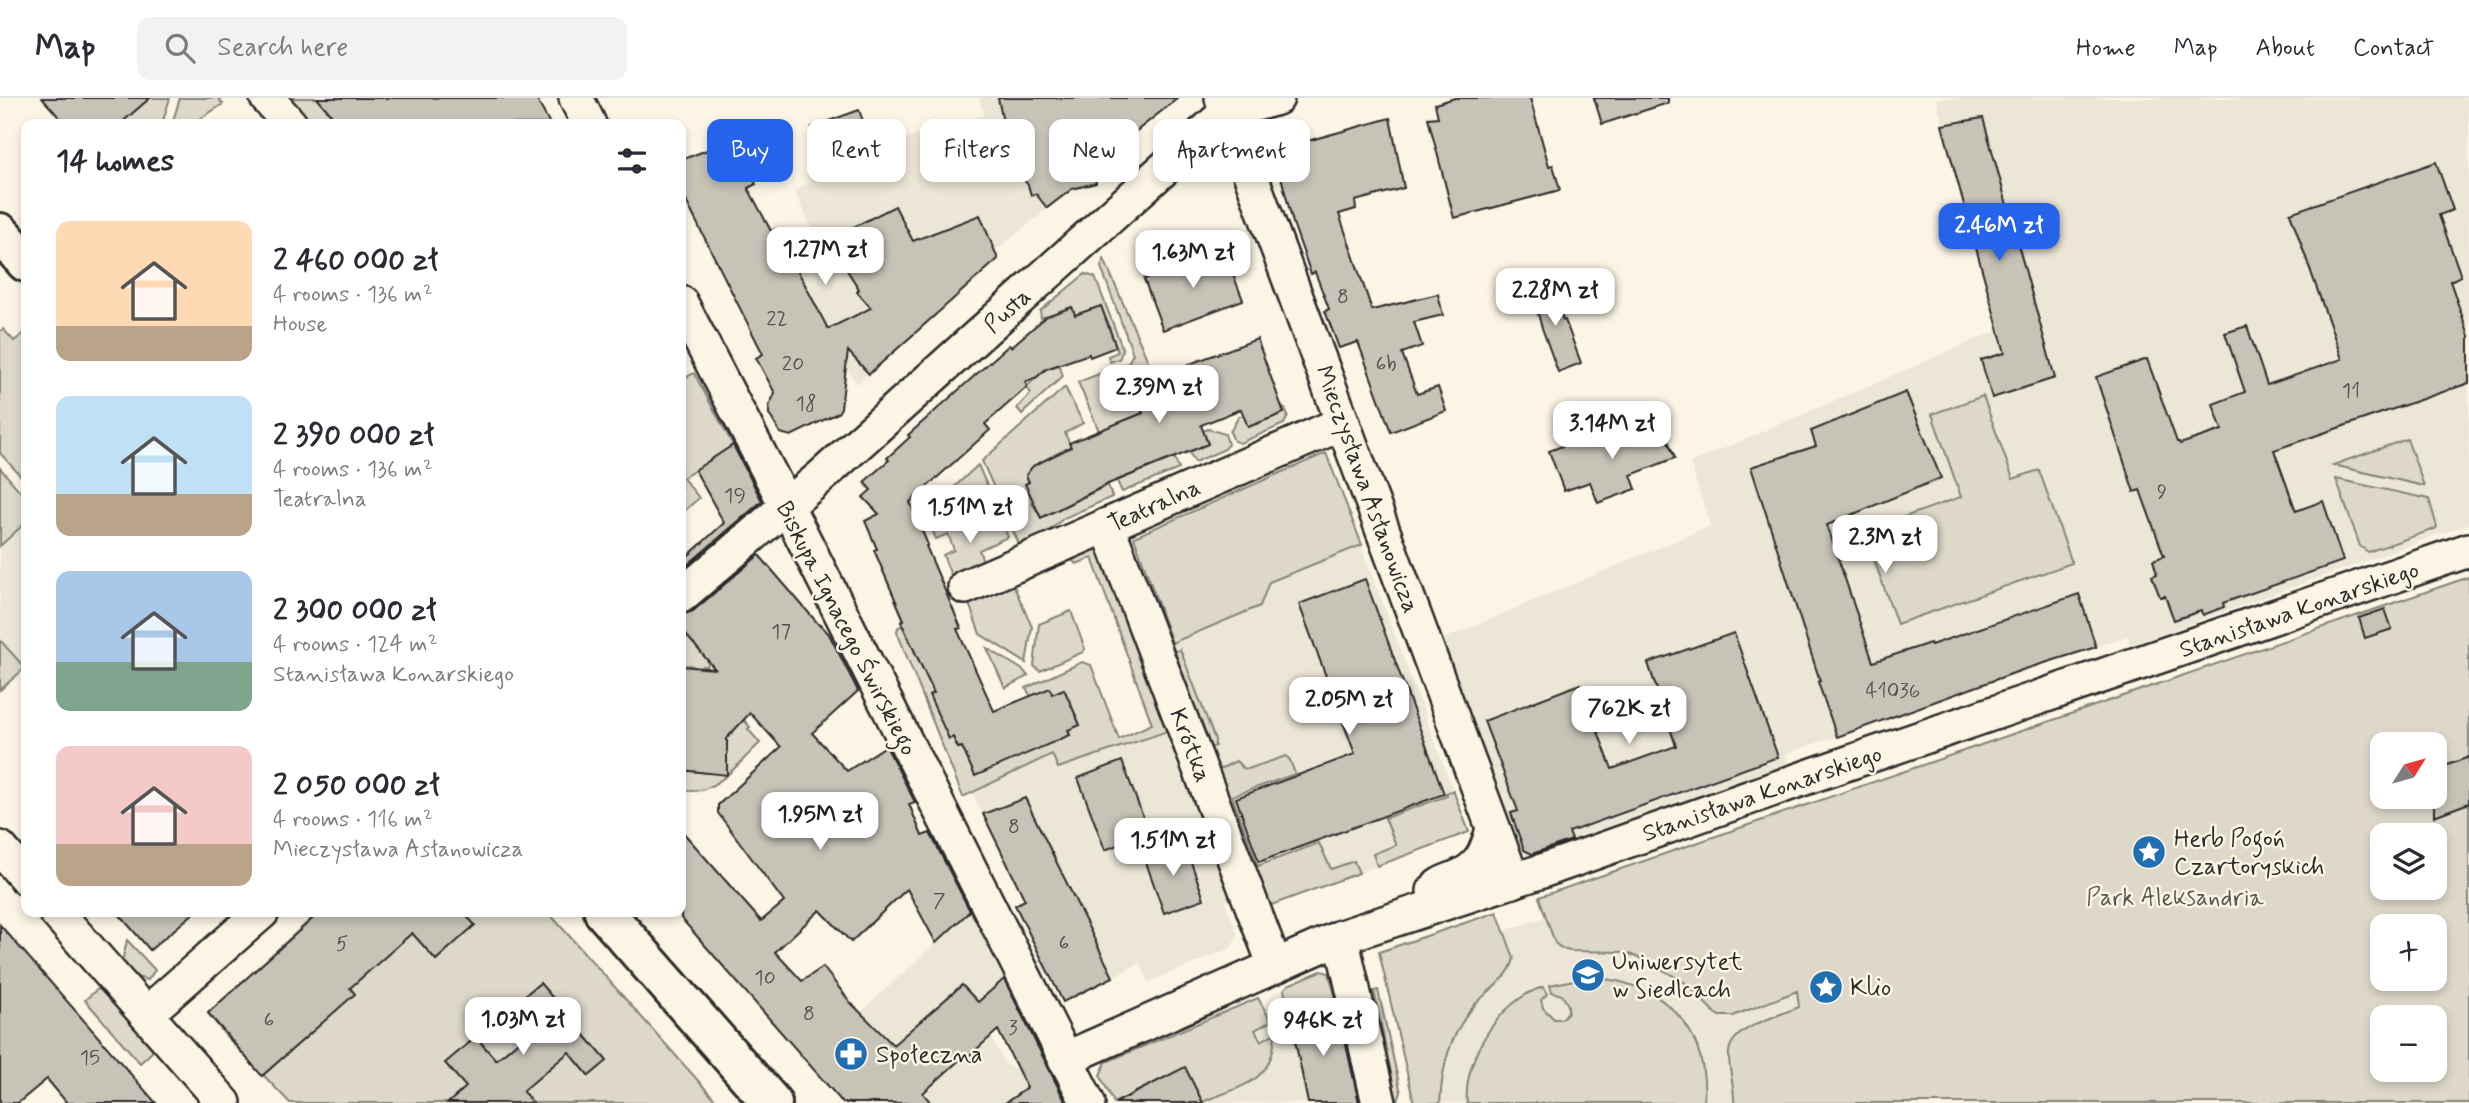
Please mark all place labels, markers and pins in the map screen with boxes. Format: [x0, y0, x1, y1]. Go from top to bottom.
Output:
pin: 2.46M zł [1927, 204, 2071, 263]
pin: 1.27M zł [753, 228, 897, 287]
pin: 1.63M zł [1121, 230, 1265, 290]
pin: 2.28M zł [1483, 268, 1627, 328]
pin: 2.39M zł [1087, 366, 1231, 425]
pin: 3.14M zł [1540, 402, 1684, 461]
pin: 1.51M zł [898, 486, 1042, 545]
pin: 2.3M zł [1820, 516, 1950, 575]
pin: 2.05M zł [1277, 678, 1421, 737]
pin: 762K zł [1564, 686, 1694, 746]
pin: 1.95M zł [748, 792, 892, 852]
pin: 1.51M zł [1101, 818, 1245, 878]
place label: Herb Pogoń Czartoryskich [2174, 824, 2324, 883]
place icon: Herb Pogoń Czartoryskich [2130, 833, 2168, 871]
place label: Uniwersytet w Siedlcach [1612, 947, 1743, 1006]
school or university icon: Uniwersytet w Siedlcach [1569, 956, 1607, 994]
place icon: Klio [1807, 968, 1845, 1006]
place label: Klio [1850, 973, 1891, 1004]
pin: 1.03M zł [451, 998, 595, 1057]
pin: 946K zł [1258, 998, 1388, 1058]
pharmacy icon: Społeczna [832, 1035, 870, 1073]
place label: Społeczna [876, 1040, 983, 1071]

